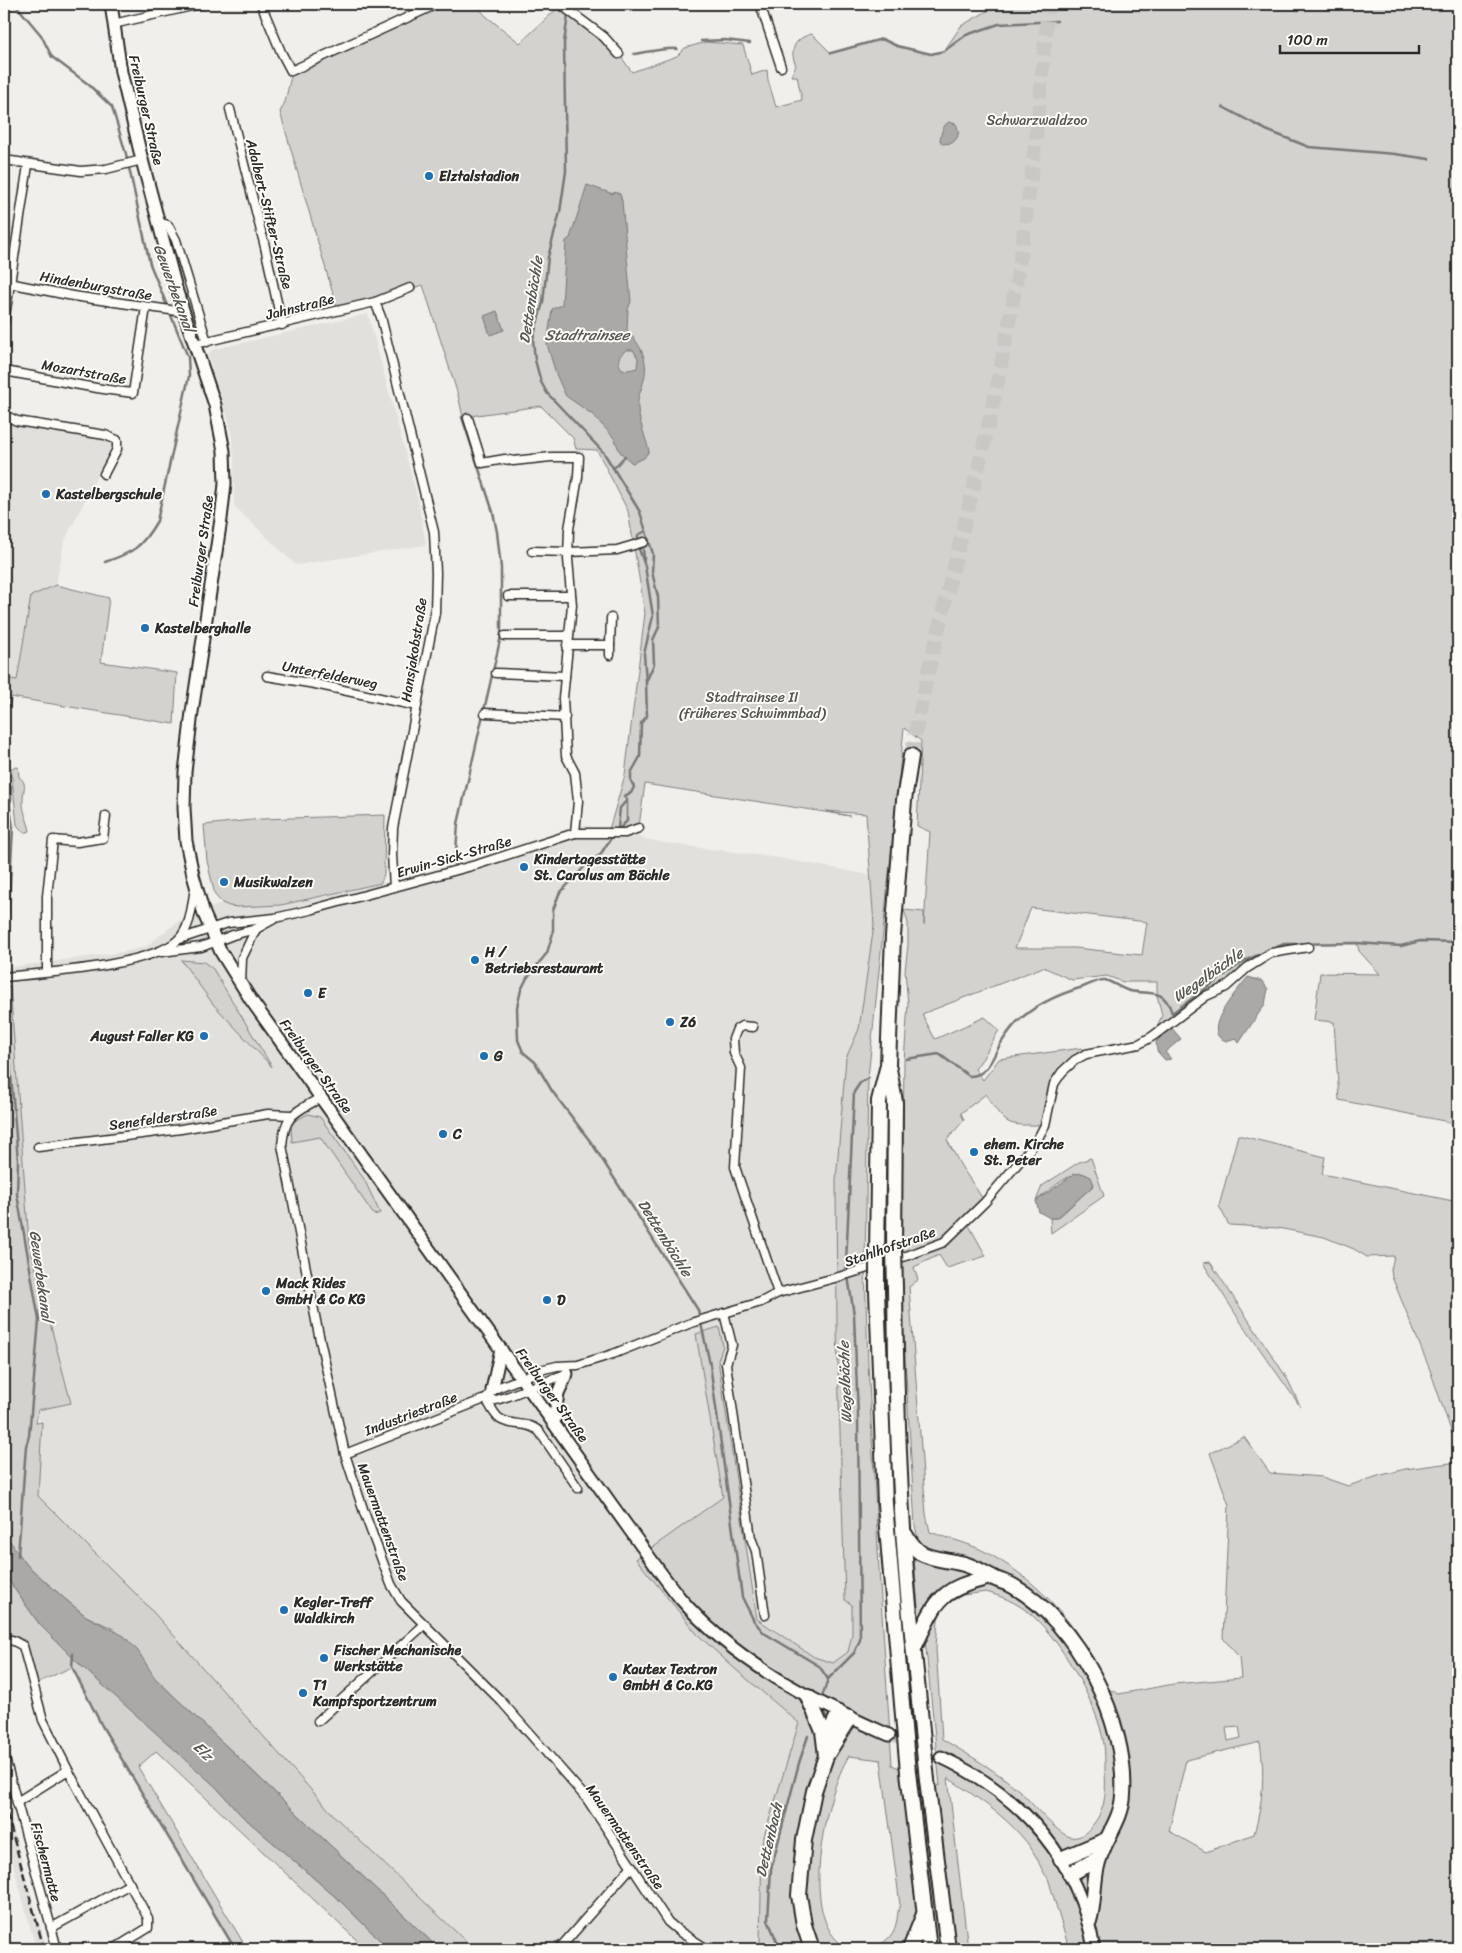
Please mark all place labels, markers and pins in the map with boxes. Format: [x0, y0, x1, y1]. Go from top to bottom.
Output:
place label: Elztalstadion [439, 164, 520, 189]
marker: Elztalstadion [423, 170, 435, 182]
place label: Kastelbergschule [55, 482, 163, 507]
marker: Kastelbergschule [40, 488, 52, 500]
place label: Kastelberghalle [154, 616, 252, 641]
marker: Kastelberghalle [139, 622, 151, 634]
place label: Kindertagesstätte St. Carolus am Bächle [533, 847, 671, 888]
marker: Kindertagesstätte St. Carolus am Bächle [518, 861, 530, 873]
place label: Musikwalzen [233, 870, 313, 895]
marker: Musikwalzen [218, 876, 230, 888]
place label: H / Betriebsrestaurant [484, 940, 604, 981]
marker: H / Betriebsrestaurant [469, 954, 481, 966]
place label: E [318, 981, 327, 1006]
marker: E [302, 987, 314, 999]
place label: Z6 [679, 1010, 696, 1035]
marker: Z6 [664, 1016, 676, 1028]
place label: August Faller KG [90, 1024, 194, 1049]
marker: August Faller KG [198, 1030, 210, 1042]
place label: G [493, 1044, 503, 1069]
marker: G [478, 1050, 490, 1062]
place label: C [452, 1122, 462, 1147]
marker: C [437, 1128, 449, 1140]
place label: ehem. Kirche St. Peter [983, 1132, 1065, 1173]
marker: ehem. Kirche St. Peter [968, 1146, 980, 1158]
place label: Mack Rides GmbH & Co KG [275, 1271, 366, 1312]
marker: Mack Rides GmbH & Co KG [260, 1285, 272, 1297]
place label: D [557, 1288, 566, 1313]
marker: D [541, 1294, 553, 1306]
place label: Kegler-Treff Waldkirch [293, 1590, 374, 1631]
marker: Kegler-Treff Waldkirch [278, 1604, 290, 1616]
place label: Fischer Mechanische Werkstätte [333, 1638, 462, 1679]
marker: Fischer Mechanische Werkstätte [318, 1652, 330, 1664]
place label: Kautex Textron GmbH & Co.KG [622, 1657, 718, 1698]
marker: Kautex Textron GmbH & Co.KG [607, 1671, 619, 1683]
place label: T1 Kampfsportzentrum [312, 1673, 437, 1714]
marker: T1 Kampfsportzentrum [297, 1687, 309, 1699]

